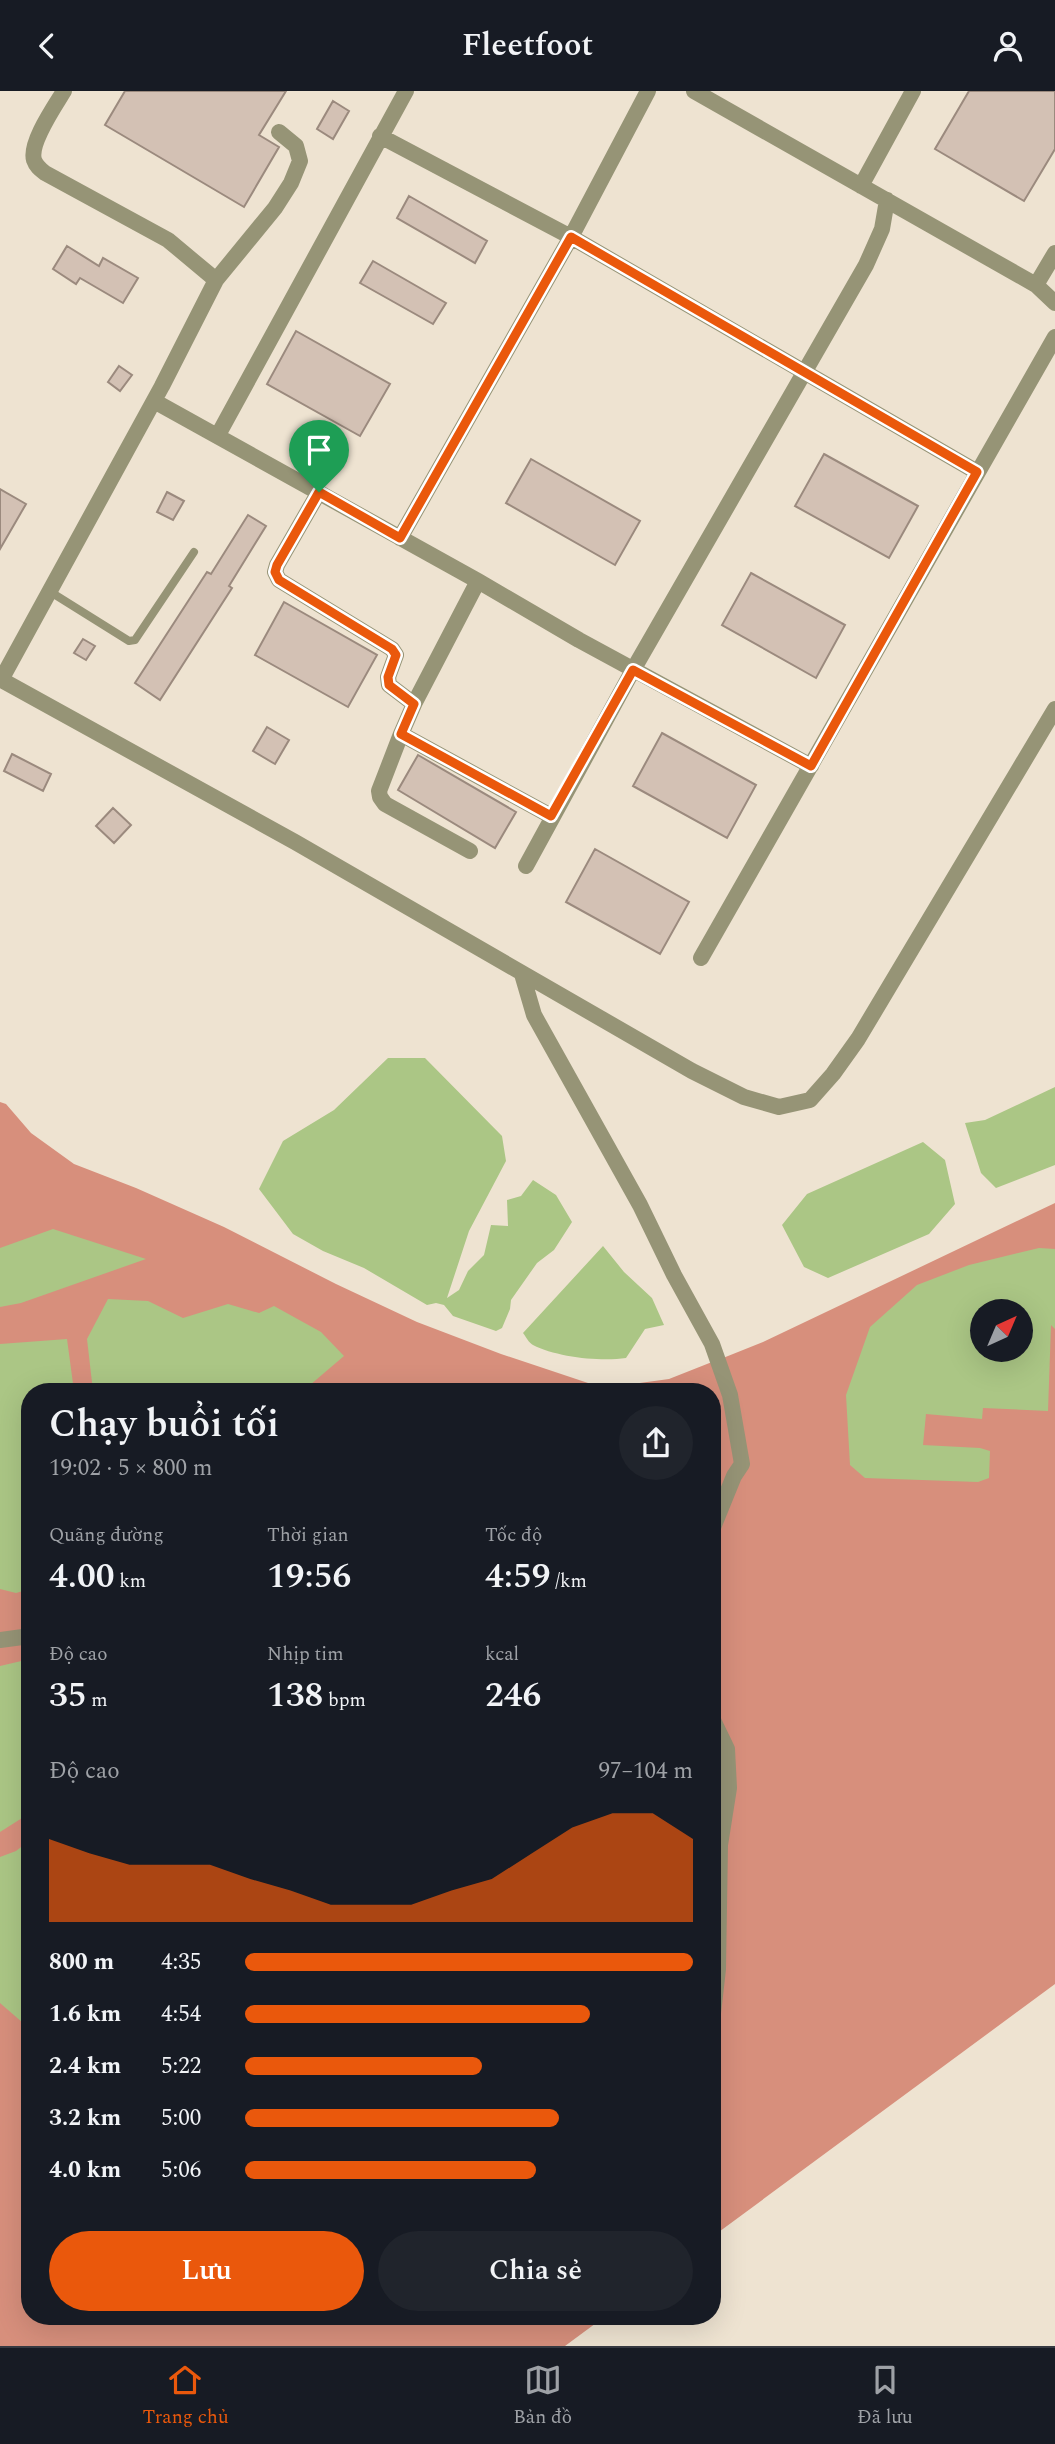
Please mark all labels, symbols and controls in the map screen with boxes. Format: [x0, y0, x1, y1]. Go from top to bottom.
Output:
text: Fleetfoot [462, 21, 593, 70]
icon: back [28, 27, 66, 65]
icon: person [989, 27, 1027, 65]
pin [289, 420, 349, 492]
icon: arrive [300, 431, 338, 469]
north arrow [970, 1299, 1032, 1361]
map controls [970, 1299, 1033, 1362]
text: Chạy buổi tối [49, 1396, 279, 1454]
button: share [619, 1406, 693, 1480]
text: 19:02 · 5 × 800 m [49, 1451, 213, 1486]
text: Quãng đường [49, 1521, 164, 1550]
text: Thời gian [267, 1521, 349, 1550]
text: Tốc độ [485, 1521, 542, 1550]
text: 4.00 [49, 1550, 114, 1603]
text: 19:56 [267, 1550, 351, 1603]
text: 4:59 [485, 1550, 550, 1603]
text: km [114, 1567, 146, 1596]
text: /km [550, 1567, 587, 1596]
text: Độ cao [49, 1640, 107, 1669]
text: Nhịp tim [267, 1640, 344, 1669]
text: kcal [485, 1640, 519, 1669]
text: 35 [49, 1669, 87, 1722]
text: 138 [267, 1669, 323, 1722]
text: 246 [485, 1669, 541, 1722]
text: m [87, 1686, 108, 1715]
text: bpm [323, 1686, 366, 1715]
text: Độ cao [49, 1754, 120, 1789]
text: 97–104 m [598, 1754, 693, 1789]
text: 800 m [49, 1945, 114, 1980]
text: 4:35 [161, 1945, 201, 1980]
text: 1.6 km [49, 1997, 121, 2032]
text: 4:54 [161, 1997, 201, 2032]
text: 2.4 km [49, 2049, 121, 2084]
text: 5:22 [161, 2049, 201, 2084]
text: 3.2 km [49, 2101, 121, 2136]
text: 5:00 [161, 2101, 201, 2136]
text: 4.0 km [49, 2153, 121, 2188]
text: 5:06 [161, 2153, 201, 2188]
button: Lưu [49, 2231, 364, 2311]
button: Chia sẻ [378, 2231, 693, 2311]
tab: Trang chủ [142, 2361, 229, 2432]
tab: Bản đồ [513, 2361, 572, 2432]
tab: Đã lưu [857, 2361, 913, 2432]

